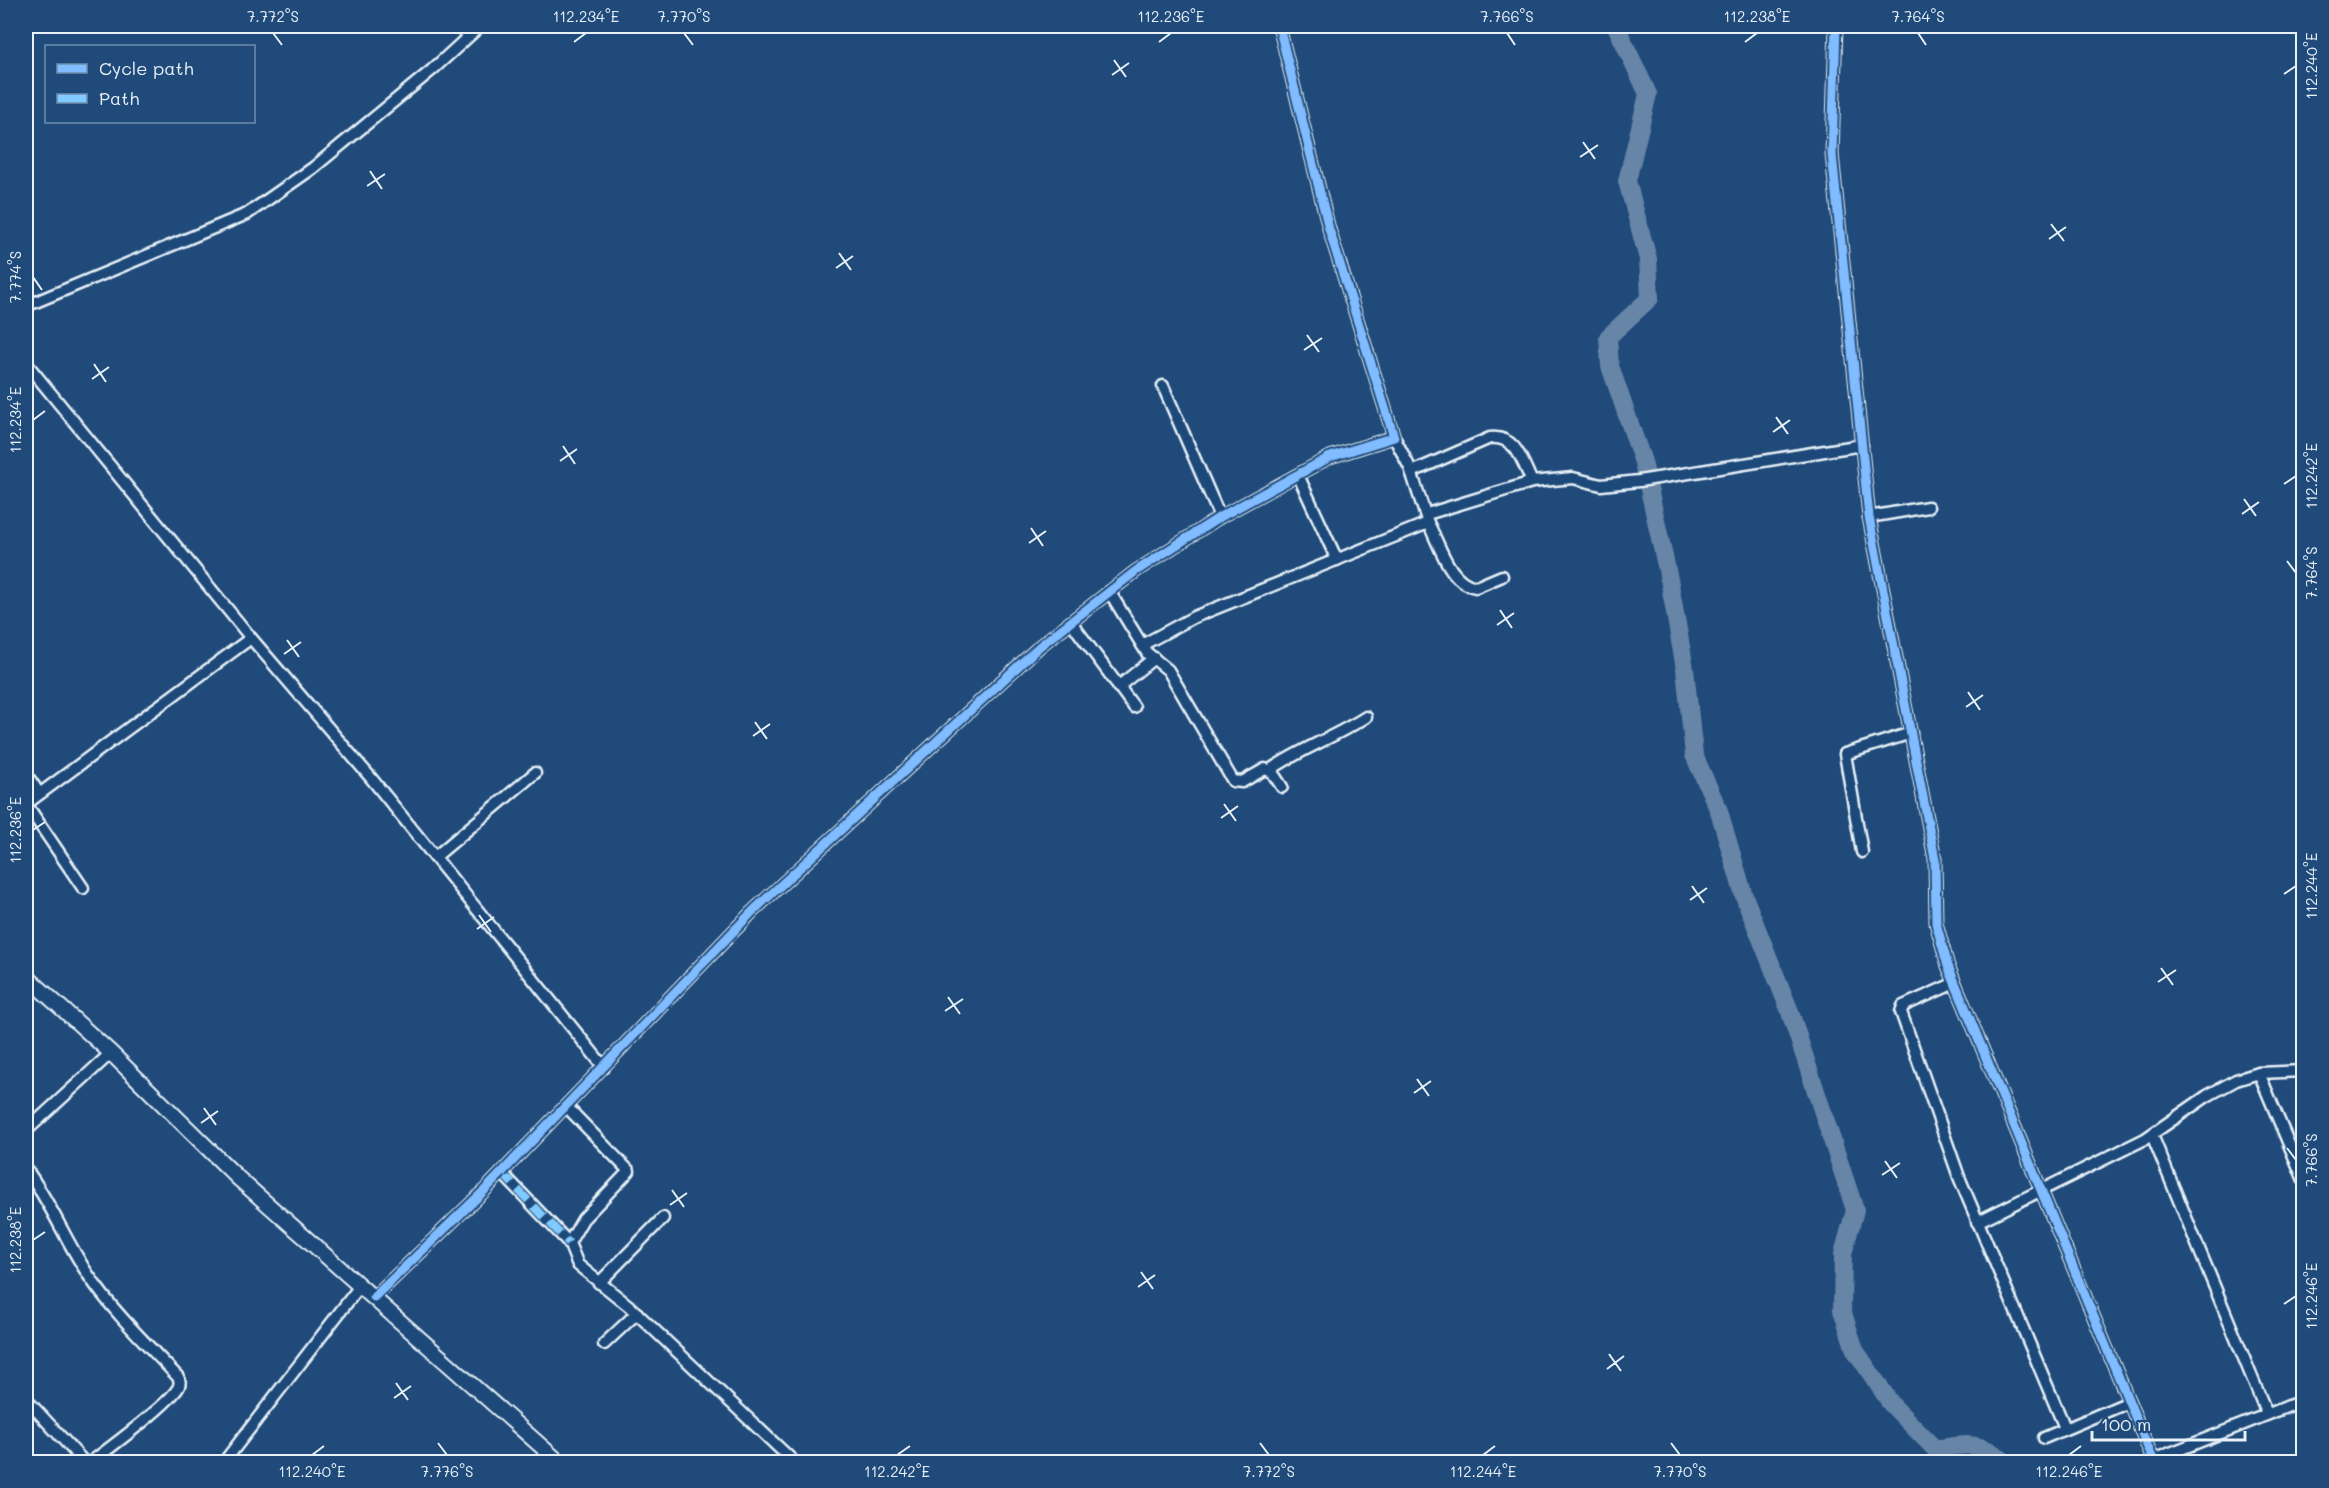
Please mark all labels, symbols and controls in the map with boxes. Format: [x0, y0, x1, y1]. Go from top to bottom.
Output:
text: 7.772°S [247, 6, 299, 26]
text: 112.234°E [553, 6, 620, 26]
text: 7.770°S [658, 6, 710, 26]
text: 112.236°E [1138, 6, 1205, 26]
text: 7.766°S [1480, 6, 1534, 26]
text: 112.238°E [1724, 6, 1791, 26]
text: 7.764°S [1891, 6, 1945, 26]
text: 112.240°E [2301, 32, 2321, 100]
legend [45, 45, 255, 123]
text: Cycle path [99, 56, 194, 80]
text: Path [99, 86, 139, 110]
text: 7.774°S [5, 251, 25, 303]
text: 112.234°E [5, 386, 25, 453]
text: 112.242°E [2301, 443, 2321, 509]
text: 7.764°S [2301, 546, 2321, 600]
text: 112.236°E [5, 796, 25, 863]
text: 112.244°E [2301, 852, 2321, 919]
text: 7.766°S [2301, 1133, 2321, 1187]
text: 112.238°E [5, 1206, 25, 1273]
text: 112.246°E [2301, 1262, 2321, 1329]
scale bar [2092, 1404, 2245, 1442]
text: 100 m [2101, 1412, 2151, 1436]
text: 112.240°E [279, 1461, 346, 1481]
text: 7.776°S [421, 1461, 473, 1481]
text: 112.242°E [864, 1461, 930, 1481]
text: 7.772°S [1243, 1461, 1295, 1481]
text: 112.244°E [1450, 1461, 1517, 1481]
text: 7.770°S [1654, 1461, 1706, 1481]
text: 112.246°E [2036, 1461, 2103, 1481]

